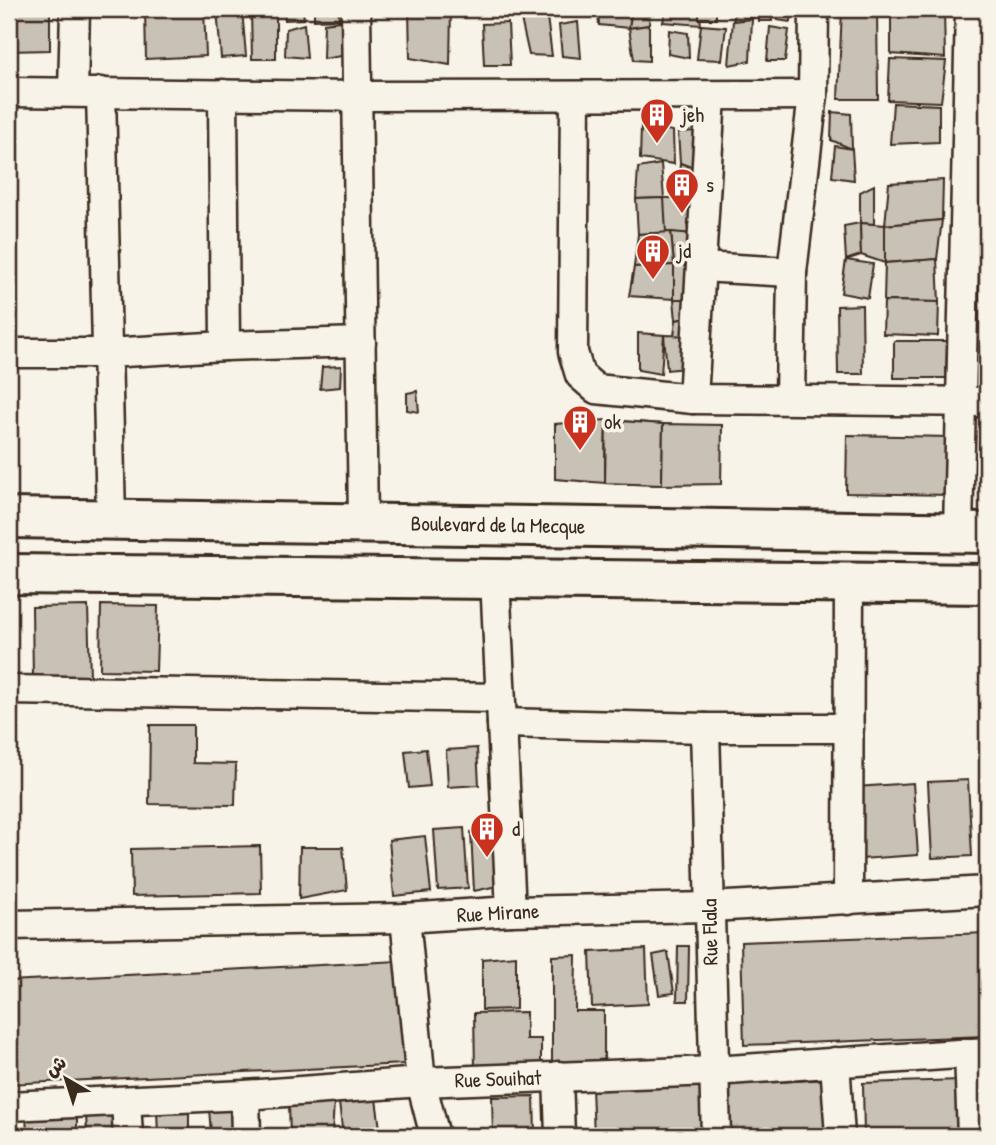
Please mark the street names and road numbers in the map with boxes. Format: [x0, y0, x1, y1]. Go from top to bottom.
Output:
street label: Boulevard de la Mecque [410, 508, 586, 541]
street label: Rue Mirane [456, 896, 540, 929]
street label: Rue Flala [694, 898, 725, 966]
street label: Rue Souihat [454, 1062, 543, 1095]

